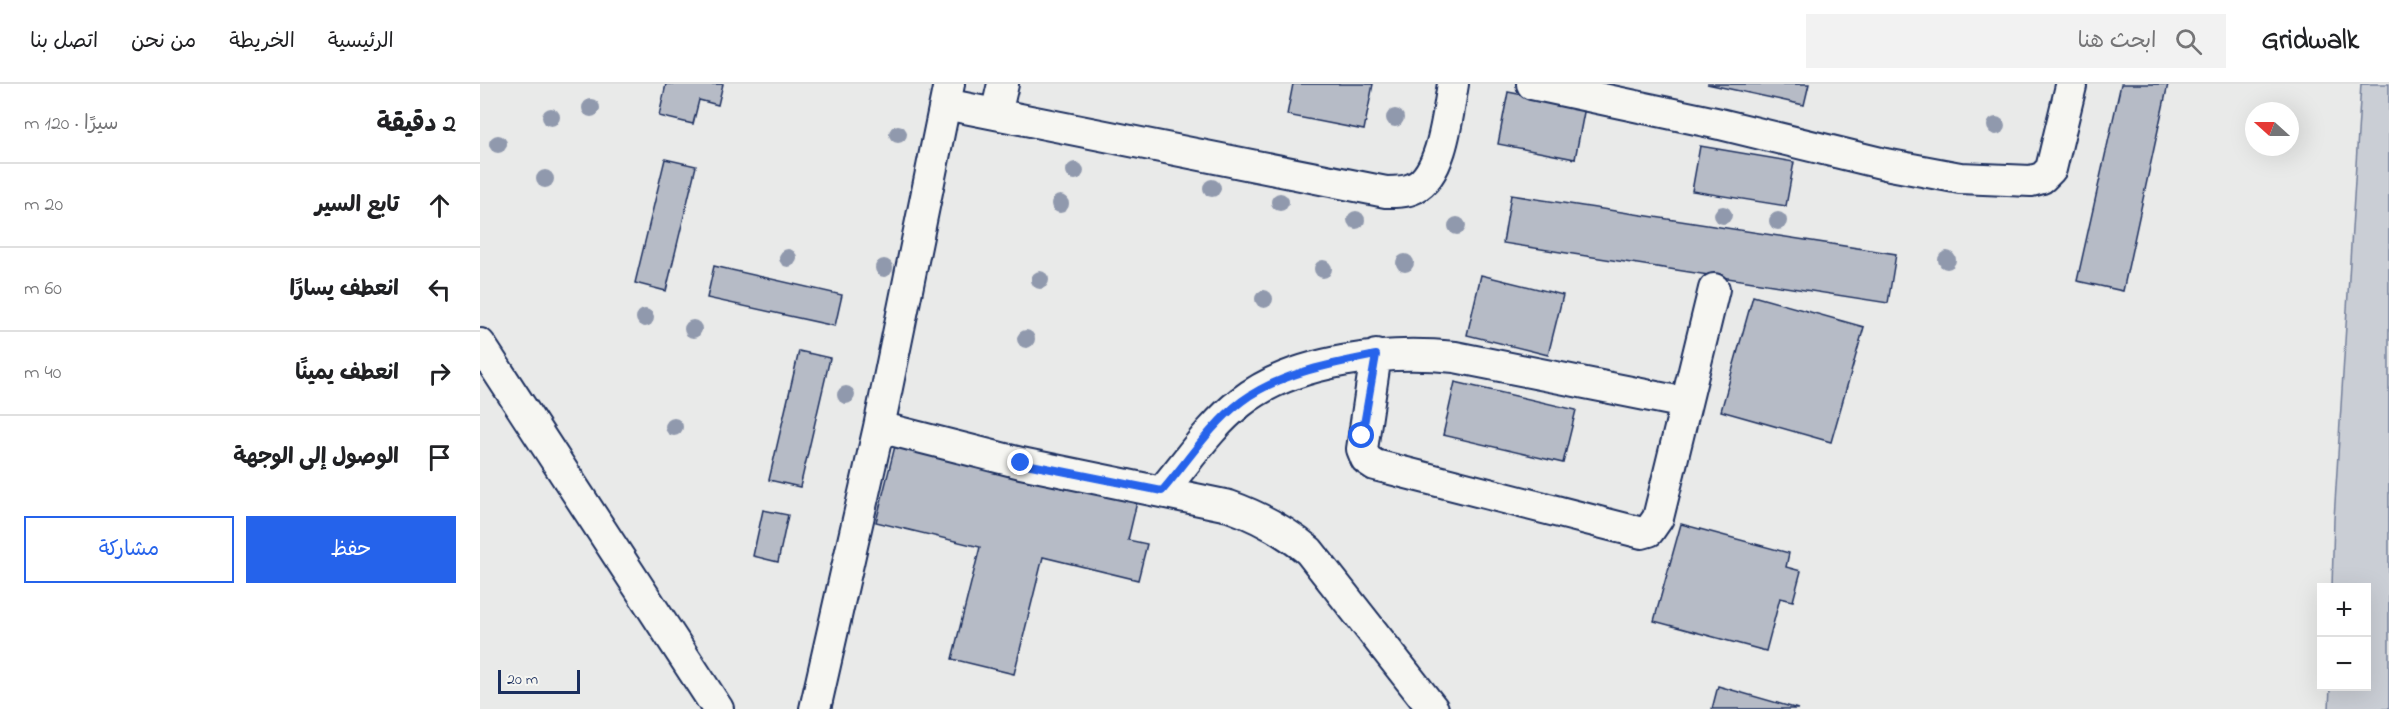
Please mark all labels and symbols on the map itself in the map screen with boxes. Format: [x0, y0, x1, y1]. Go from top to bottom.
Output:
north arrow [2245, 102, 2299, 156]
route start [1348, 422, 1374, 448]
route end [1007, 449, 1033, 475]
scale bar [498, 667, 580, 694]

